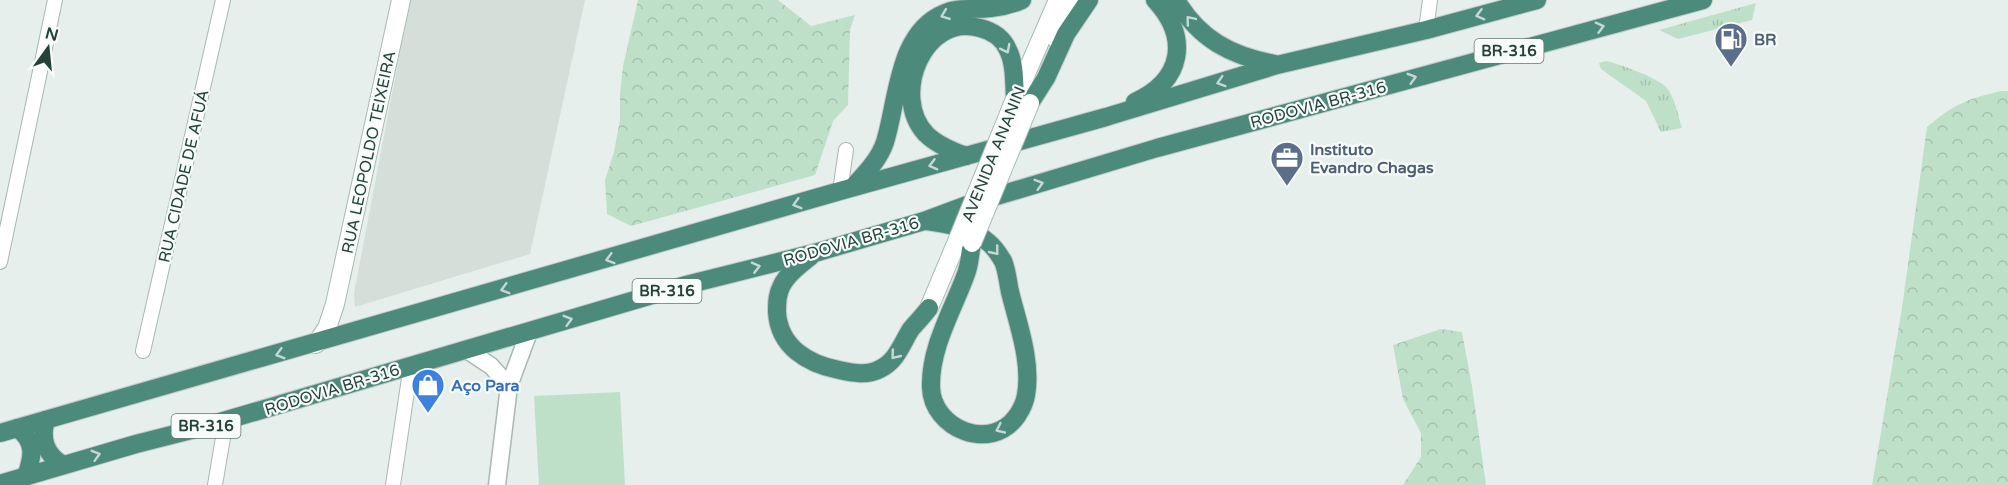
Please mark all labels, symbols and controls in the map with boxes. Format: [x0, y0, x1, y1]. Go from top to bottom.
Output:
one-way arrow [940, 7, 951, 20]
one-way arrow [1475, 8, 1485, 21]
one-way arrow [1186, 16, 1197, 27]
north arrow [18, 18, 78, 78]
fuel station icon: BR [1713, 21, 1749, 68]
one-way arrow [1595, 22, 1605, 34]
text: N [43, 23, 60, 46]
place label: BR [1754, 30, 1776, 50]
road number: BR-316 [1474, 39, 1544, 63]
one-way arrow [998, 43, 1010, 54]
street label: RUA LEOPOLDO TEIXEIRA [338, 49, 400, 256]
one-way arrow [1406, 73, 1417, 85]
one-way arrow [1216, 75, 1227, 87]
street label: RODOVIA BR-316 [1248, 77, 1389, 133]
street label: AVENIDA ANANIN [958, 83, 1030, 225]
street label: RUA CIDADE DE AFUÁ [154, 88, 214, 265]
office icon: Instituto Evandro Chagas [1269, 140, 1305, 187]
place label: Instituto Evandro Chagas [1310, 140, 1434, 178]
one-way arrow [928, 158, 938, 171]
one-way arrow [1033, 179, 1044, 191]
one-way arrow [792, 197, 803, 209]
street label: RODOVIA BR-316 [781, 213, 921, 271]
one-way arrow [987, 244, 998, 255]
one-way arrow [605, 252, 616, 264]
one-way arrow [751, 262, 761, 275]
road number: BR-316 [632, 279, 702, 303]
one-way arrow [500, 281, 510, 294]
one-way arrow [562, 315, 573, 327]
one-way arrow [275, 347, 285, 359]
one-way arrow [891, 348, 902, 359]
street label: RODOVIA BR-316 [262, 360, 402, 420]
shop icon: Aço Para [410, 367, 446, 414]
place label: Aço Para [451, 376, 520, 396]
road number: BR-316 [172, 414, 240, 438]
one-way arrow [995, 421, 1006, 433]
one-way arrow [91, 450, 101, 462]

